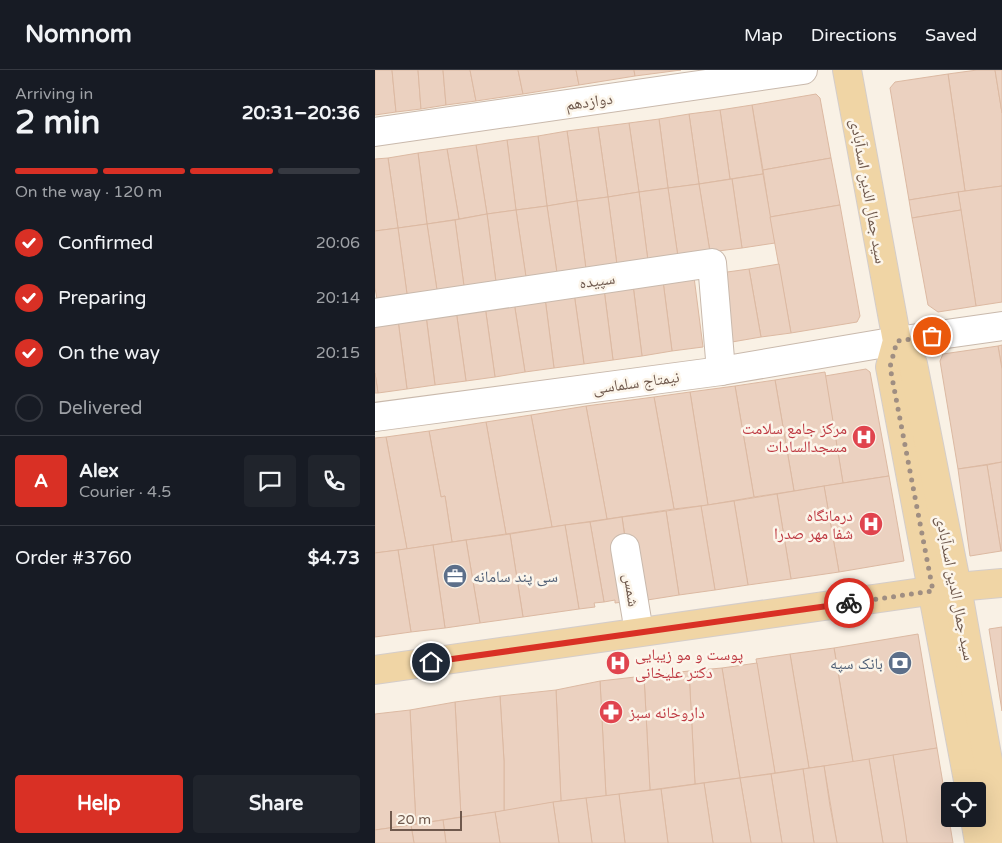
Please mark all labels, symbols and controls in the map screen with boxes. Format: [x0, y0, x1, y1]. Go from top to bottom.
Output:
text: Nomnom [25, 20, 132, 49]
text: Map [744, 24, 783, 46]
text: Directions [811, 24, 897, 46]
text: Saved [925, 24, 977, 46]
text: Arriving in [15, 84, 93, 104]
street label: دوازدهم [564, 89, 614, 115]
text: 20:31–20:36 [242, 102, 360, 124]
text: 2 min [15, 104, 100, 142]
street label: سید جمال الدین اسدآبادی [845, 117, 891, 265]
text: On the way · 120 m [15, 182, 162, 202]
icon: check [15, 229, 43, 257]
text: Confirmed [58, 232, 153, 254]
text: 20:06 [316, 233, 360, 253]
street label: سپیده [578, 269, 616, 293]
icon: check [15, 284, 43, 312]
text: Preparing [58, 287, 147, 309]
text: 20:14 [316, 288, 360, 308]
pin [911, 315, 953, 357]
icon: bag [918, 322, 946, 350]
icon: check [15, 339, 43, 367]
text: On the way [58, 342, 160, 364]
text: 20:15 [316, 343, 360, 363]
street label: نیمتاج سلماسی [591, 367, 681, 399]
text: Delivered [58, 397, 143, 419]
place label: مرکز جامع سلامت مسجدالسادات [742, 419, 847, 457]
hospital icon: مرکز جامع سلامت مسجدالسادات [851, 424, 877, 450]
button: chat [244, 455, 296, 507]
button: phone [308, 455, 360, 507]
text: Alex [79, 460, 119, 482]
text: A [34, 470, 48, 492]
text: Courier · 4.5 [79, 482, 171, 502]
place label: درمانگاه شفا مهر صدرا [774, 506, 853, 544]
hospital icon: درمانگاه شفا مهر صدرا [858, 511, 884, 537]
street label: سید جمال الدین اسدآبادی [931, 514, 979, 662]
text: Order #3760 [15, 547, 132, 569]
text: $4.73 [308, 547, 360, 569]
office icon: سی پند سامانه [442, 563, 468, 589]
place label: سی پند سامانه [473, 567, 558, 587]
street label: شمس [619, 572, 644, 608]
courier [824, 578, 874, 628]
icon: bike [835, 589, 863, 617]
pin [410, 641, 452, 683]
place label: پوست و مو زیبایی دکتر علیخانی [635, 645, 743, 683]
icon: home [417, 648, 445, 676]
hospital icon: پوست و مو زیبایی دکتر علیخانی [605, 650, 631, 676]
bank icon: بانک سپه [887, 650, 913, 676]
place label: بانک سپه [830, 654, 883, 674]
pharmacy icon: داروخانه سبز [598, 699, 624, 725]
place label: داروخانه سبز [628, 703, 705, 723]
button: Help [15, 775, 183, 833]
button: Share [193, 775, 360, 833]
map controls [941, 782, 986, 827]
button: locate [941, 782, 986, 827]
scale bar [390, 808, 463, 831]
text: 20 m [397, 811, 431, 828]

